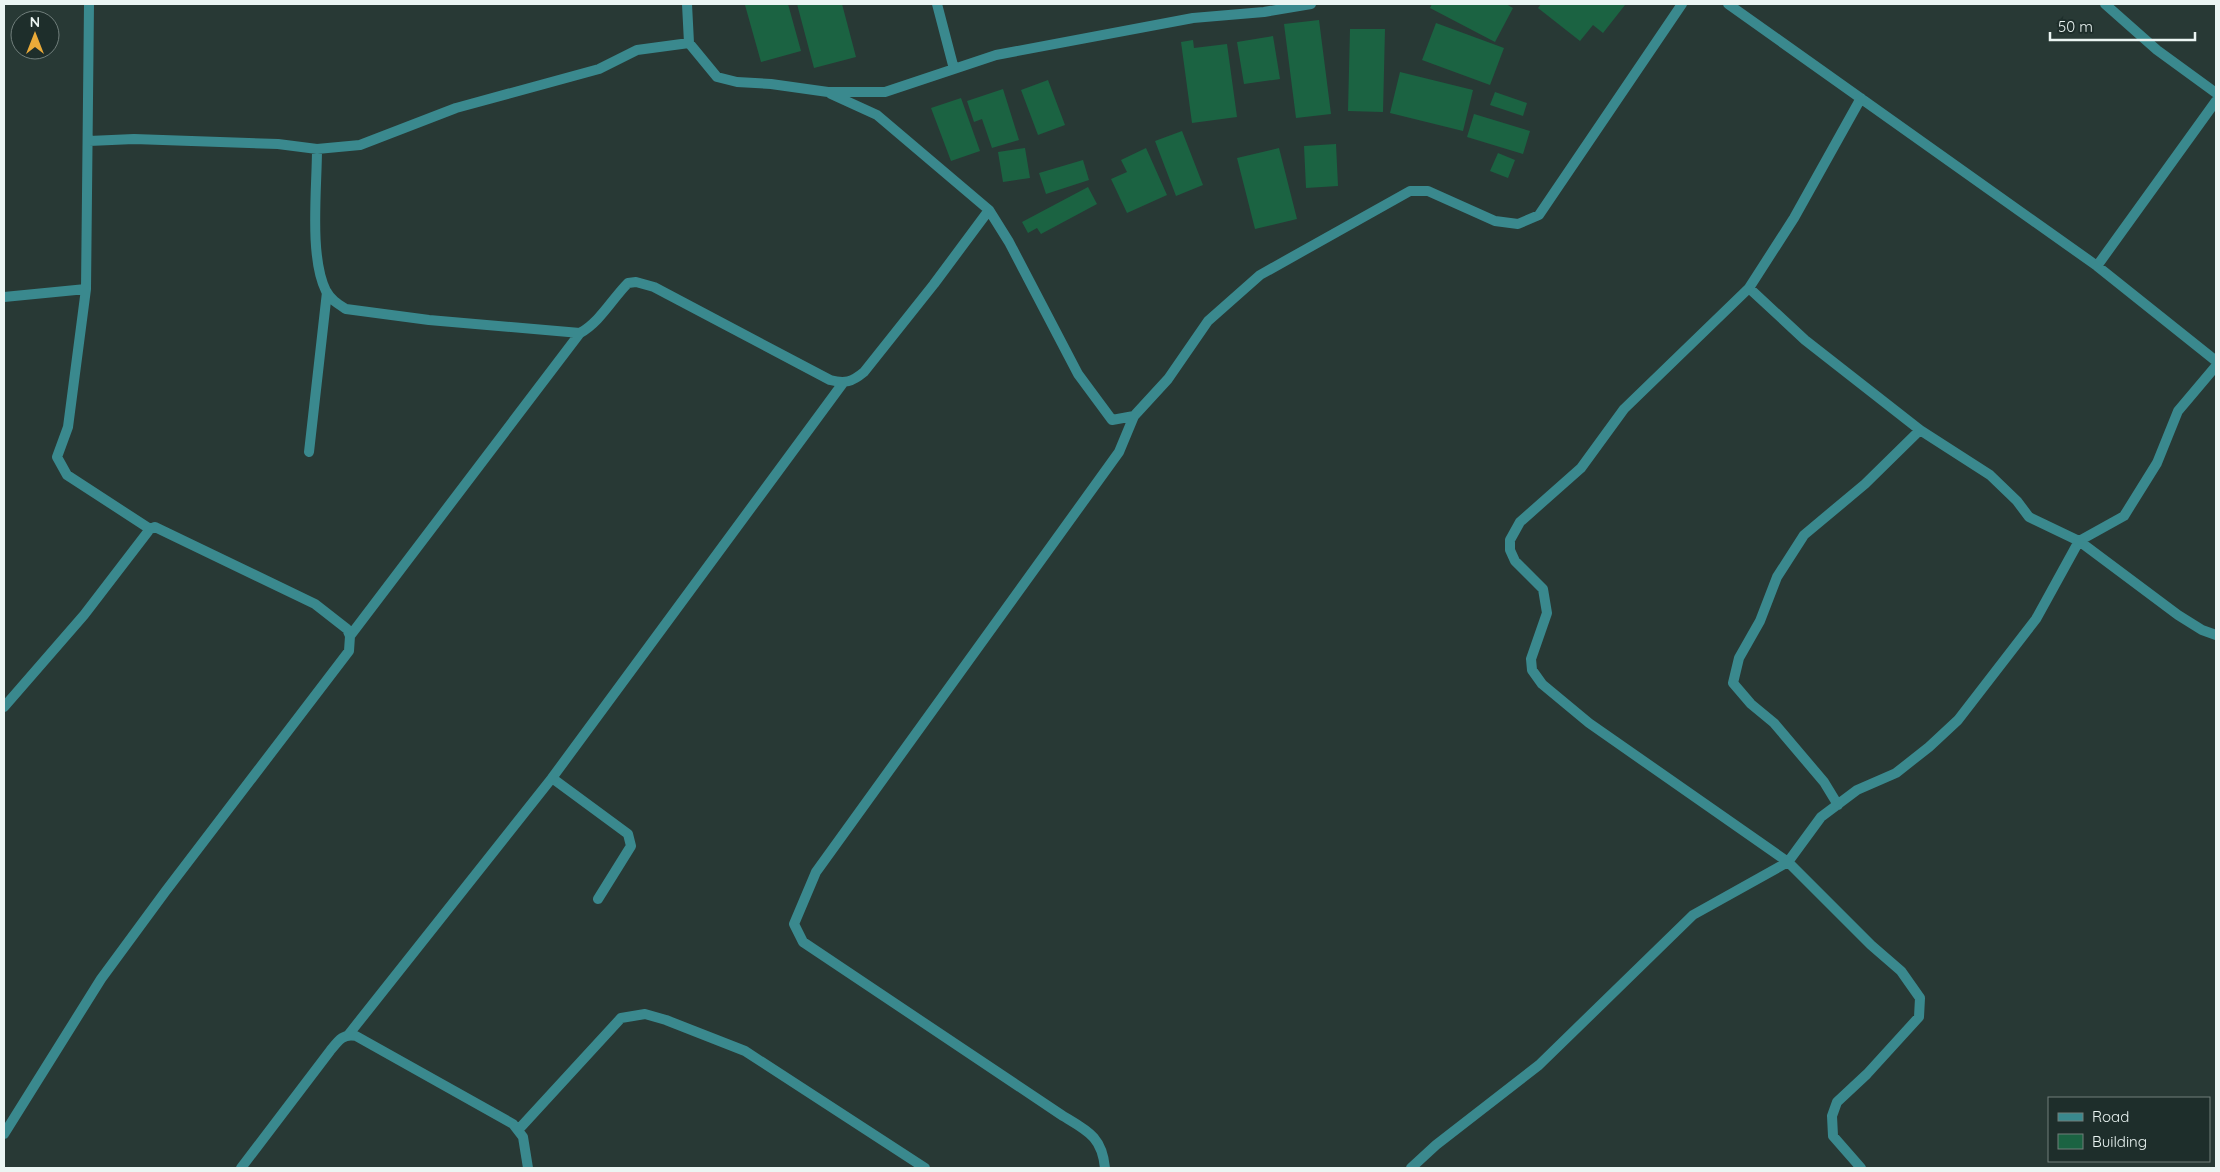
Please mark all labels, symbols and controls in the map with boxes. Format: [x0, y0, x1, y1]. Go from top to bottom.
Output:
north arrow [10, 10, 60, 60]
scale bar [2050, 10, 2195, 42]
text: N [30, 13, 40, 31]
text: 50 m [2058, 17, 2093, 36]
legend [2048, 1097, 2210, 1162]
text: Road [2092, 1107, 2129, 1126]
text: Building [2092, 1132, 2147, 1151]

